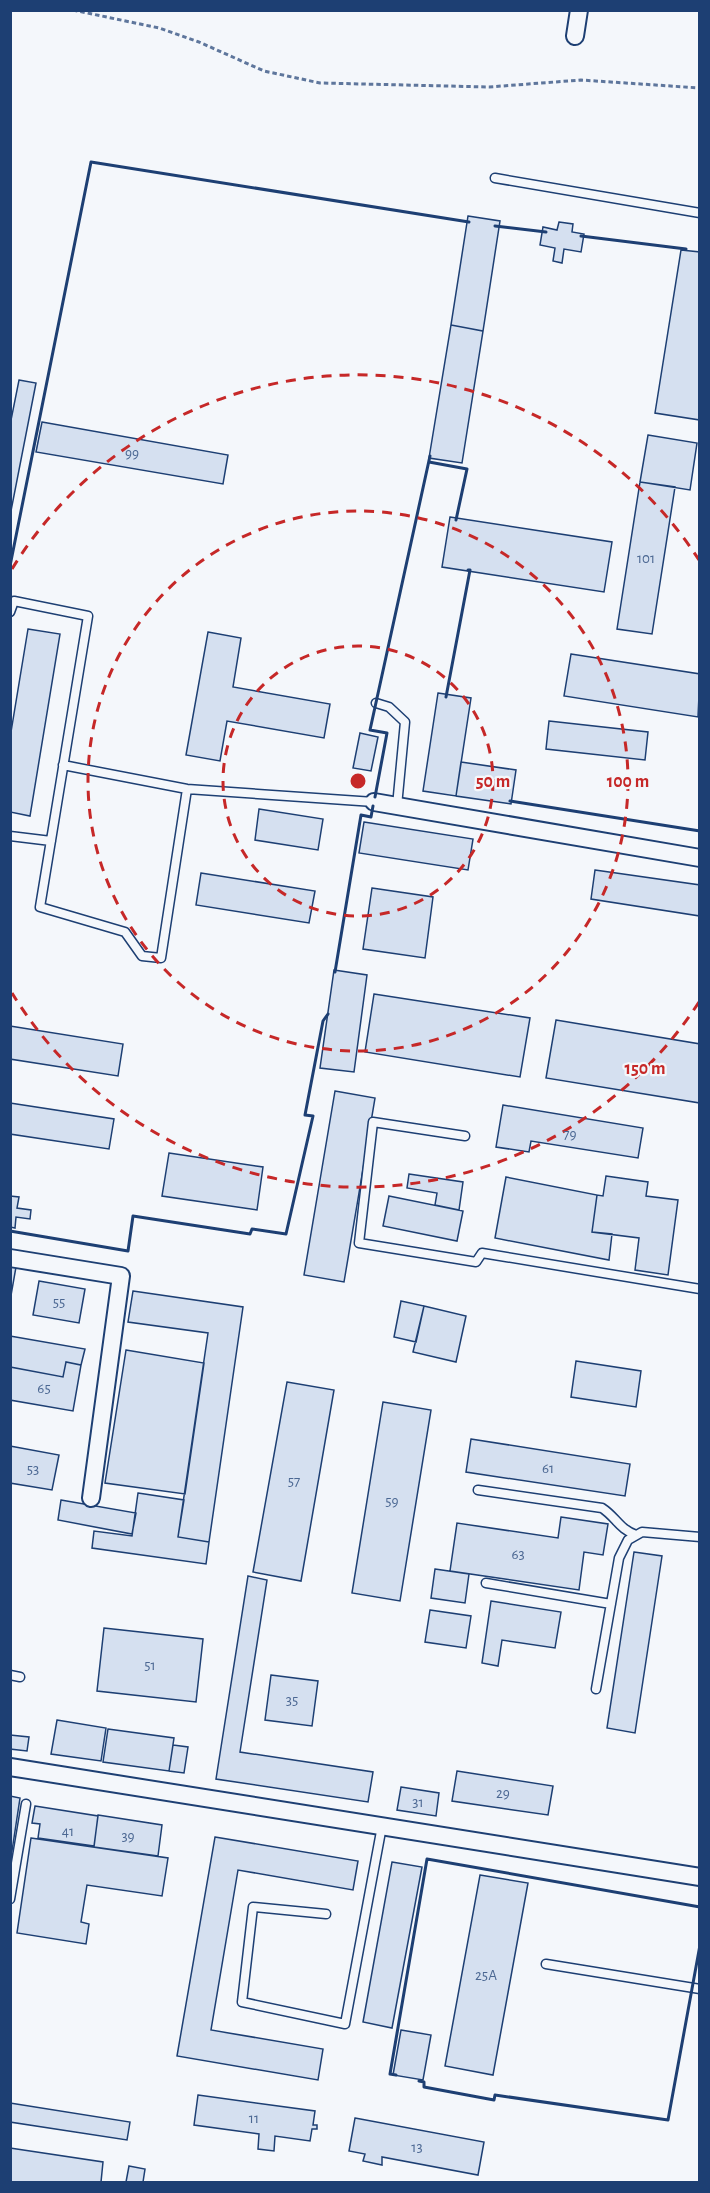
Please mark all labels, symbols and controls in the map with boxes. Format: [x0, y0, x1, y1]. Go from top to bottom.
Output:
house number: 99 [125, 446, 139, 461]
house number: 101 [637, 551, 655, 566]
centre of rings [348, 771, 368, 791]
text: 50 m [476, 773, 510, 791]
text: 100 m [607, 773, 649, 791]
text: 150 m [625, 1060, 665, 1078]
house number: 79 [563, 1127, 577, 1142]
house number: 55 [53, 1295, 65, 1310]
house number: 65 [37, 1381, 51, 1396]
house number: 61 [542, 1461, 554, 1476]
house number: 53 [27, 1462, 39, 1477]
house number: 57 [288, 1474, 300, 1489]
house number: 59 [385, 1494, 399, 1509]
house number: 63 [511, 1547, 525, 1562]
house number: 51 [144, 1658, 156, 1673]
house number: 35 [286, 1693, 298, 1708]
house number: 29 [496, 1786, 510, 1801]
house number: 31 [412, 1795, 424, 1810]
house number: 41 [62, 1824, 74, 1839]
house number: 39 [121, 1829, 135, 1844]
house number: 25А [475, 1968, 497, 1983]
house number: 11 [249, 2111, 259, 2126]
house number: 13 [411, 2140, 423, 2155]

